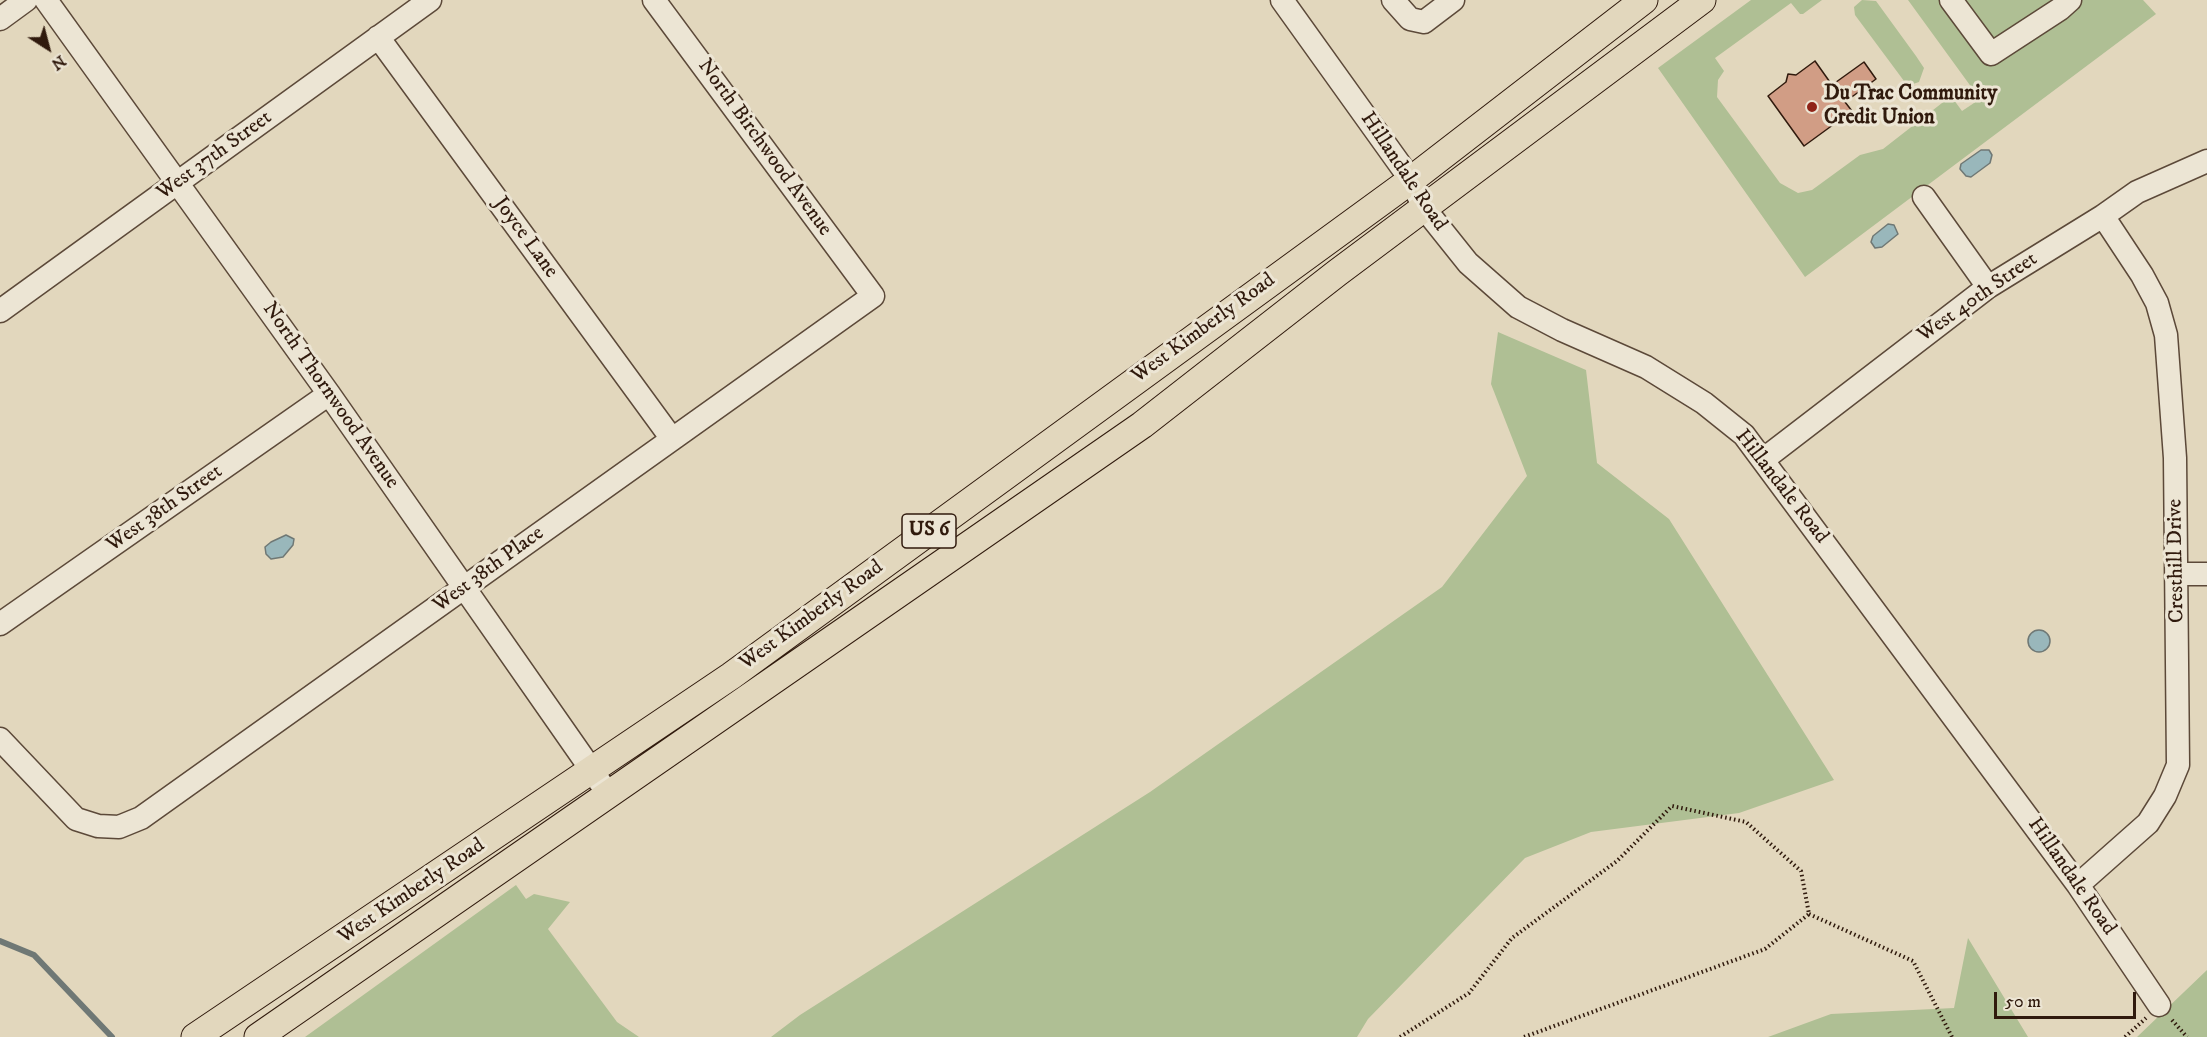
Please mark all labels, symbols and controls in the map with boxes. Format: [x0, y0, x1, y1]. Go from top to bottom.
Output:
north arrow [18, 18, 78, 78]
text: N [47, 51, 70, 75]
street label: North Birchwood Avenue [691, 55, 837, 241]
place label: Du Trac Community Credit Union [1824, 82, 1997, 132]
marker: Du Trac Community Credit Union [1805, 100, 1819, 114]
street label: West 37th Street [153, 106, 277, 206]
street label: Hillandale Road [1354, 108, 1452, 236]
street label: Joyce Lane [487, 193, 563, 283]
street label: West 40th Street [1913, 247, 2043, 349]
street label: West Kimberly Road [1127, 268, 1281, 390]
street label: North Thornwood Avenue [256, 298, 404, 494]
street label: Hillandale Road [1729, 425, 1833, 549]
street label: West 38th Street [102, 460, 228, 558]
street label: Cresthill Drive [2163, 499, 2191, 623]
road number: US 6 [902, 514, 956, 548]
street label: West 38th Place [429, 521, 549, 619]
street label: West Kimberly Road [735, 555, 889, 677]
street label: Hillandale Road [2021, 813, 2121, 941]
street label: West Kimberly Road [334, 834, 490, 950]
scale bar [1997, 980, 2140, 1018]
text: 50 m [2005, 991, 2041, 1013]

